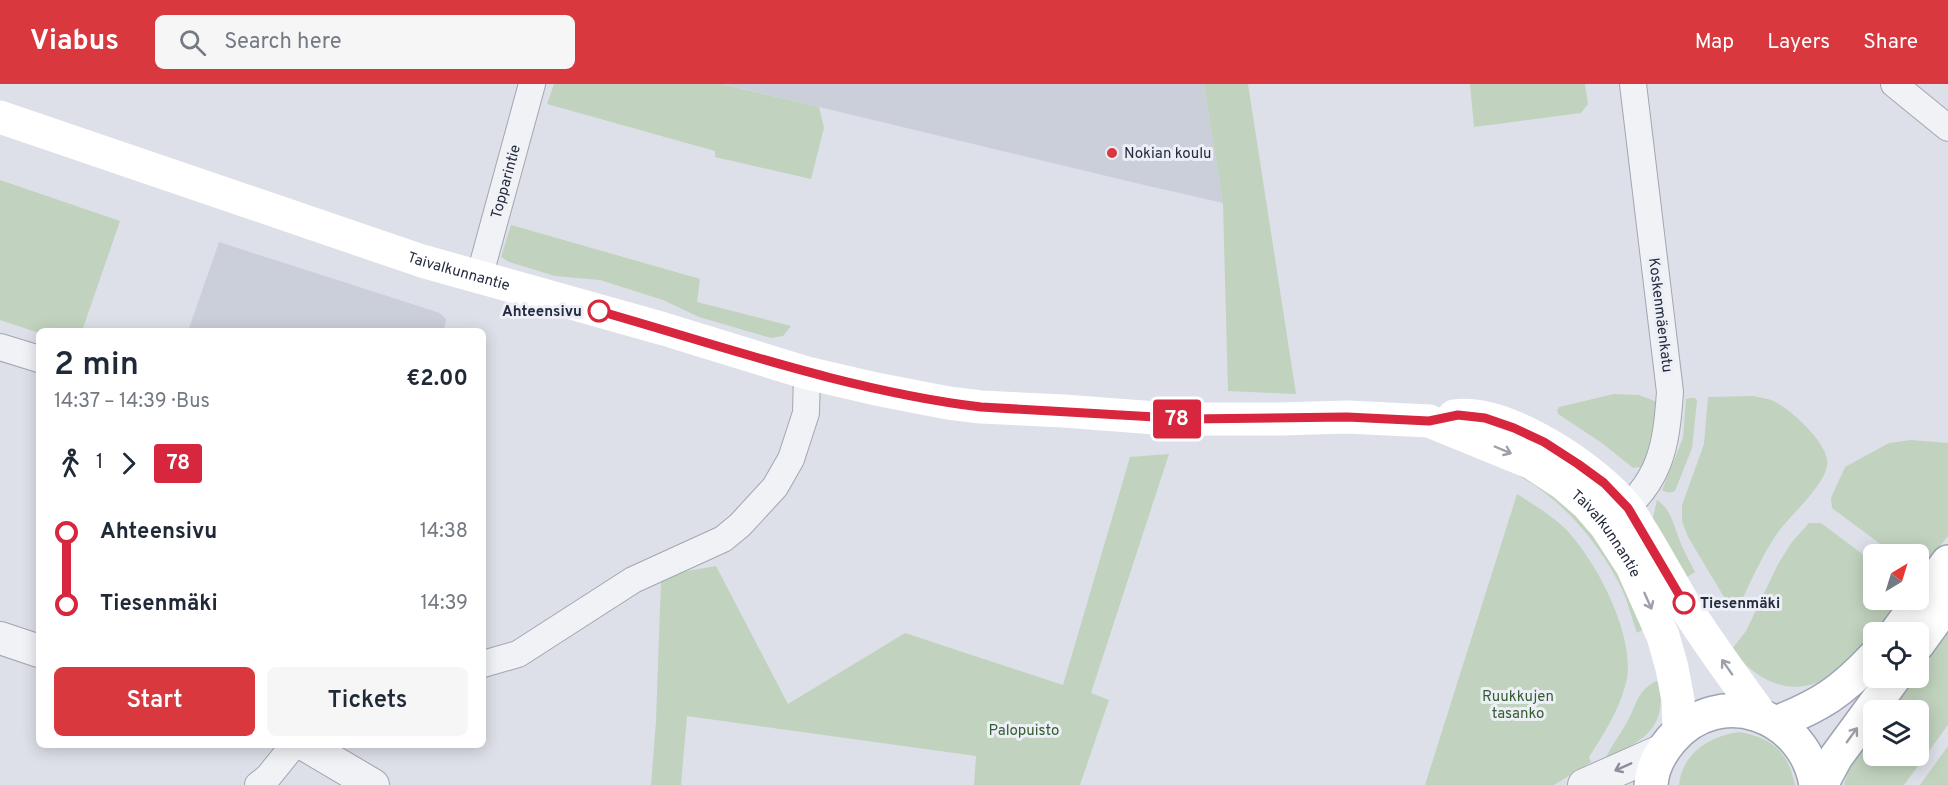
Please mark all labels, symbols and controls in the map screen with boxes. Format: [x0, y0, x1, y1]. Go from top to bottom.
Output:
search box [155, 15, 575, 69]
text: Viabus [30, 24, 119, 60]
icon: search [176, 26, 209, 59]
text: Search here [224, 29, 342, 56]
text: Map [1695, 29, 1734, 56]
text: Layers [1767, 29, 1830, 56]
text: Share [1863, 29, 1918, 56]
street label: Topparintie [488, 143, 526, 221]
place label: Nokian koulu [1124, 145, 1212, 164]
marker: Nokian koulu [1105, 146, 1119, 160]
street label: Taivalkunnantie [404, 249, 512, 296]
street label: Koskenmäenkatu [1643, 257, 1676, 374]
marker: Ahteensivu [588, 300, 610, 322]
place label: Ahteensivu [502, 303, 582, 322]
text: 2 min [54, 345, 139, 387]
text: €2.00 [406, 366, 468, 393]
text: 14:37 – 14:39 · Bus [54, 389, 210, 415]
line badge: 78 [1150, 400, 1204, 438]
text: 78 [1165, 406, 1189, 433]
one-way arrow [1493, 445, 1512, 456]
icon: walk [54, 447, 87, 480]
icon: forward [112, 447, 145, 480]
text: 1 [96, 450, 103, 476]
text: 78 [166, 450, 190, 477]
street label: Taivalkunnantie [1566, 486, 1644, 581]
text: Ahteensivu [100, 519, 217, 546]
text: 14:38 [420, 519, 468, 545]
north arrow [1863, 544, 1929, 610]
map controls [1863, 544, 1929, 766]
text: Tiesenmäki [100, 591, 218, 618]
text: 14:39 [420, 591, 468, 617]
one-way arrow [1644, 592, 1655, 610]
marker: Tiesenmäki [1673, 592, 1695, 614]
place label: Tiesenmäki [1700, 595, 1780, 614]
button: locate [1863, 622, 1929, 688]
one-way arrow [1721, 660, 1733, 676]
button: Start [54, 667, 255, 736]
button: Tickets [267, 667, 468, 736]
park label: Ruukkujen tasanko [1482, 688, 1554, 724]
button: layers [1863, 700, 1929, 766]
park label: Palopuisto [989, 722, 1059, 741]
one-way arrow [1846, 728, 1858, 744]
one-way arrow [1615, 762, 1633, 774]

